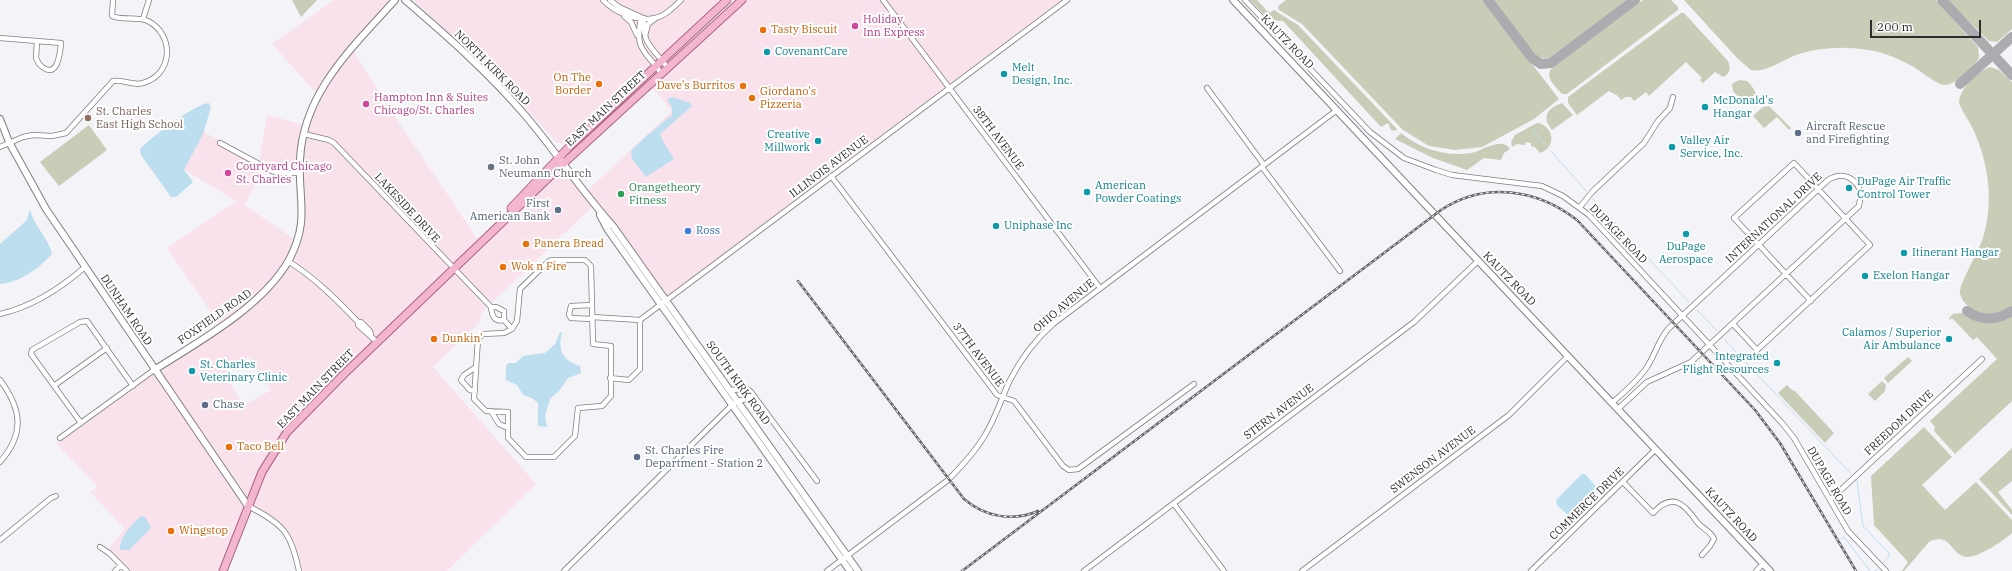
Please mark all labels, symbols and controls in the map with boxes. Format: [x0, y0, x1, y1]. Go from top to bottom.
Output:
street label: KAUTZ ROAD [1258, 12, 1316, 72]
scale bar [1872, 12, 1983, 38]
place label: Holiday Inn Express [863, 13, 925, 39]
text: 200 m [1877, 19, 1913, 34]
marker: Holiday Inn Express [850, 21, 860, 31]
place label: Tasty Biscuit [771, 23, 837, 37]
marker: Tasty Biscuit [758, 25, 768, 35]
street label: NORTH KIRK ROAD [451, 27, 533, 109]
place label: CovenantCare [775, 45, 848, 59]
marker: CovenantCare [762, 47, 772, 57]
place label: Melt Design, Inc. [1012, 61, 1072, 87]
street label: EAST MAIN STREET [563, 68, 649, 150]
marker: Melt Design, Inc. [999, 69, 1009, 79]
place label: On The Border [554, 71, 591, 97]
marker: On The Border [594, 79, 604, 89]
place label: Dave's Burritos [657, 79, 735, 93]
marker: Dave's Burritos [738, 81, 748, 91]
place label: Giordano's Pizzeria [760, 85, 816, 111]
place label: Hampton Inn & Suites Chicago/St. Charles [374, 91, 488, 117]
marker: Giordano's Pizzeria [747, 93, 757, 103]
place label: McDonald's Hangar [1713, 94, 1773, 120]
marker: Hampton Inn & Suites Chicago/St. Charles [361, 99, 371, 109]
marker: McDonald's Hangar [1700, 102, 1710, 112]
street label: 38TH AVENUE [970, 103, 1026, 173]
place label: St. Charles East High School [96, 105, 183, 131]
marker: St. Charles East High School [83, 113, 93, 123]
place label: Aircraft Rescue and Firefighting [1806, 120, 1889, 146]
place label: Creative Millwork [764, 128, 810, 154]
marker: Aircraft Rescue and Firefighting [1793, 128, 1803, 138]
street label: ILLINOIS AVENUE [787, 133, 871, 201]
place label: Valley Air Service, Inc. [1680, 134, 1743, 160]
marker: Creative Millwork [813, 136, 823, 146]
marker: Valley Air Service, Inc. [1667, 142, 1677, 152]
place label: St. John Neumann Church [499, 154, 592, 180]
place label: Courtyard Chicago St. Charles [236, 160, 332, 186]
marker: St. John Neumann Church [486, 162, 496, 172]
marker: Courtyard Chicago St. Charles [223, 168, 233, 178]
street label: INTERNATIONAL DRIVE [1723, 170, 1825, 266]
street label: LAKESIDE DRIVE [371, 171, 443, 245]
place label: DuPage Air Traffic Control Tower [1857, 175, 1951, 201]
place label: American Powder Coatings [1095, 179, 1181, 205]
place label: Orangetheory Fitness [629, 181, 701, 207]
marker: DuPage Air Traffic Control Tower [1844, 183, 1854, 193]
marker: American Powder Coatings [1082, 187, 1092, 197]
marker: Orangetheory Fitness [616, 189, 626, 199]
place label: First American Bank [470, 197, 550, 223]
street label: DUPAGE ROAD [1586, 202, 1650, 266]
marker: First American Bank [553, 205, 563, 215]
place label: Uniphase Inc [1004, 219, 1073, 233]
marker: Uniphase Inc [991, 221, 1001, 231]
place label: Ross [696, 224, 720, 238]
marker: Ross [683, 226, 693, 236]
marker: DuPage Aerospace [1681, 229, 1691, 239]
place label: Panera Bread [534, 237, 604, 251]
marker: Panera Bread [521, 239, 531, 249]
place label: DuPage Aerospace [1659, 240, 1713, 266]
place label: Itinerant Hangar [1912, 246, 1999, 260]
marker: Itinerant Hangar [1899, 248, 1909, 258]
street label: KAUTZ ROAD [1480, 249, 1538, 309]
place label: Wok n Fire [511, 260, 567, 274]
marker: Wok n Fire [498, 262, 508, 272]
place label: Exelon Hangar [1873, 269, 1950, 283]
marker: Exelon Hangar [1860, 271, 1870, 281]
street label: DUNHAM ROAD [97, 272, 155, 348]
street label: OHIO AVENUE [1031, 277, 1097, 335]
street label: FOXFIELD ROAD [176, 287, 254, 347]
street label: 37TH AVENUE [950, 320, 1006, 390]
place label: Calamos / Superior Air Ambulance [1842, 326, 1941, 352]
place label: Dunkin' [442, 332, 483, 346]
marker: Dunkin' [429, 334, 439, 344]
marker: Calamos / Superior Air Ambulance [1944, 334, 1954, 344]
street label: SOUTH KIRK ROAD [703, 339, 773, 427]
street label: EAST MAIN STREET [275, 347, 357, 431]
place label: Integrated Flight Resources [1683, 350, 1769, 376]
place label: St. Charles Veterinary Clinic [200, 358, 287, 384]
marker: Integrated Flight Resources [1772, 358, 1782, 368]
marker: St. Charles Veterinary Clinic [187, 366, 197, 376]
street label: STERN AVENUE [1241, 381, 1317, 443]
street label: FREEDOM DRIVE [1862, 388, 1936, 458]
place label: Chase [213, 398, 244, 412]
marker: Chase [200, 400, 210, 410]
street label: SWENSON AVENUE [1388, 424, 1478, 496]
place label: Taco Bell [237, 440, 284, 454]
marker: Taco Bell [224, 442, 234, 452]
place label: St. Charles Fire Department - Station 2 [645, 444, 763, 470]
street label: DUPAGE ROAD [1804, 444, 1854, 518]
marker: St. Charles Fire Department - Station 2 [632, 452, 642, 462]
street label: COMMERCE DRIVE [1547, 465, 1627, 543]
street label: KAUTZ ROAD [1702, 485, 1760, 545]
place label: Wingstop [179, 524, 228, 538]
marker: Wingstop [166, 526, 176, 536]

